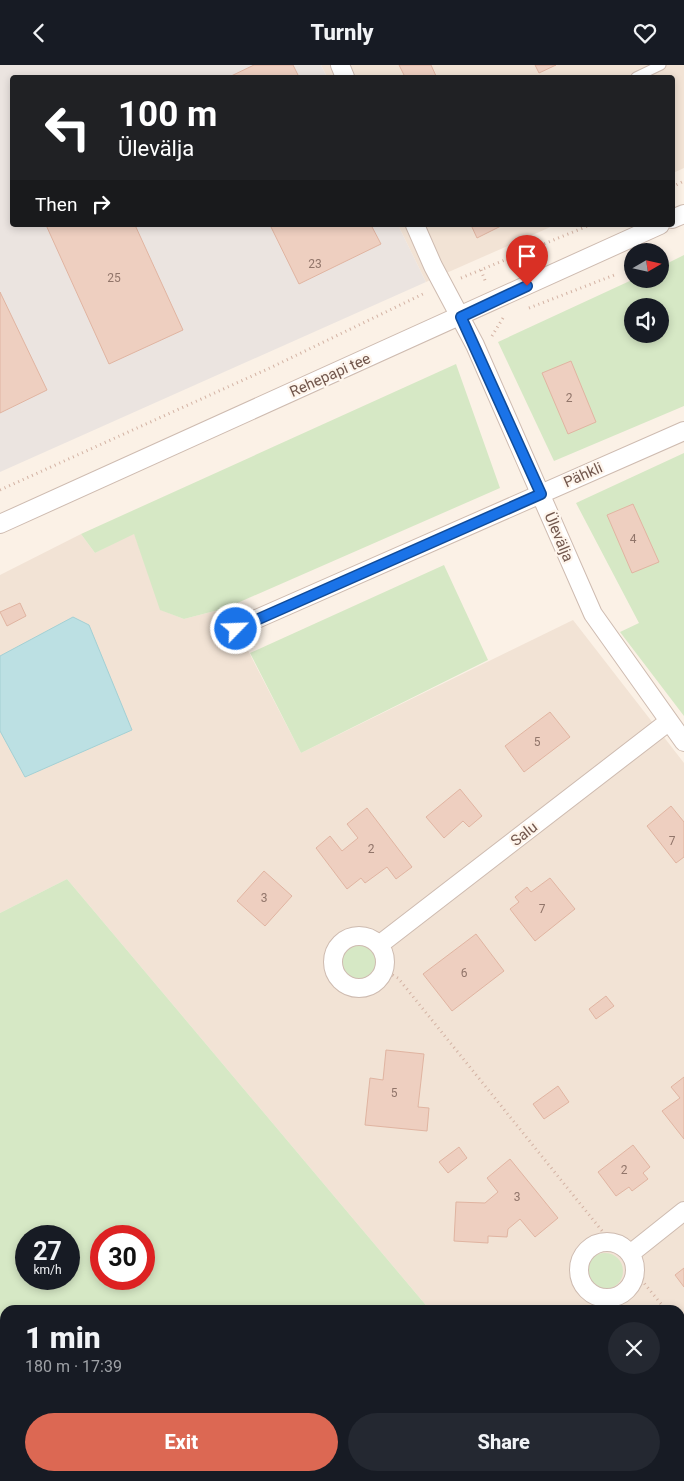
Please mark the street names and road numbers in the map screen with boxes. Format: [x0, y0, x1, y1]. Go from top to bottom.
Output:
street label: Rehepapi tee [287, 349, 373, 401]
street label: Pähkli [561, 459, 605, 491]
street label: Ülevälja [541, 510, 577, 564]
street label: Salu [507, 818, 541, 850]

